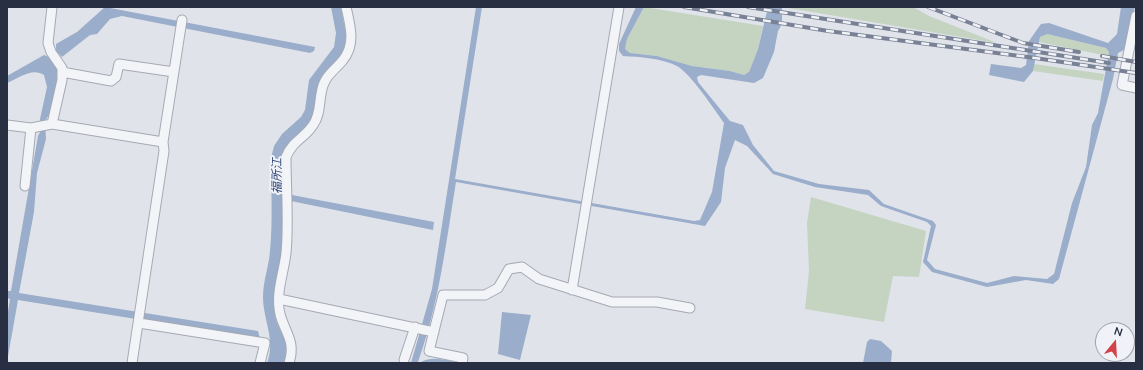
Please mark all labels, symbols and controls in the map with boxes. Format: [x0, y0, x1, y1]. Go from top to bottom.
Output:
water label: 福所江 [270, 158, 284, 194]
north arrow [1095, 322, 1135, 362]
text: N [1112, 324, 1125, 339]

